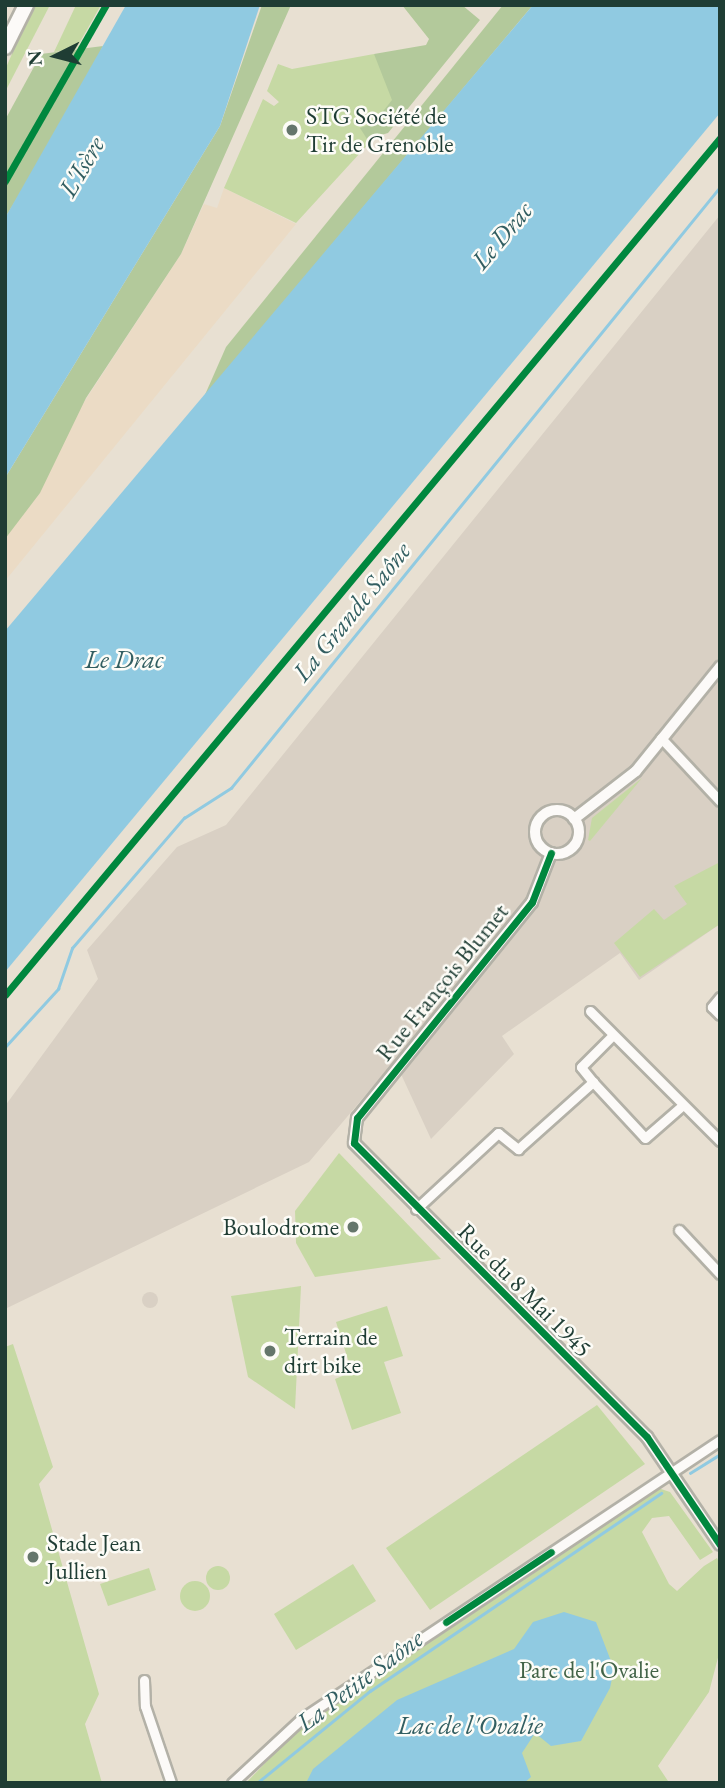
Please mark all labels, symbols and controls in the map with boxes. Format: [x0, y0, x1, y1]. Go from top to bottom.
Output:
north arrow [21, 21, 91, 91]
text: N [21, 49, 48, 67]
place label: STG Société de Tir de Grenoble [306, 102, 454, 158]
marker: STG Société de Tir de Grenoble [284, 122, 300, 138]
water label: L'Isère [52, 131, 112, 203]
water label: Le Drac [465, 196, 539, 276]
water label: La Grande Saône [286, 536, 418, 688]
water label: Le Drac [85, 644, 163, 676]
street label: Rue François Blumet [370, 898, 514, 1066]
place label: Boulodrome [223, 1213, 339, 1241]
street label: Rue du 8 Mai 1945 [452, 1217, 598, 1363]
marker: Boulodrome [345, 1219, 361, 1235]
place label: Terrain de dirt bike [284, 1323, 377, 1379]
marker: Terrain de dirt bike [262, 1343, 278, 1359]
place label: Stade Jean Jullien [47, 1529, 141, 1585]
marker: Stade Jean Jullien [25, 1549, 41, 1565]
water label: La Petite Saône [290, 1623, 430, 1739]
park label: Parc de l'Ovalie [519, 1656, 659, 1684]
water label: Lac de l'Ovalie [397, 1710, 543, 1742]

